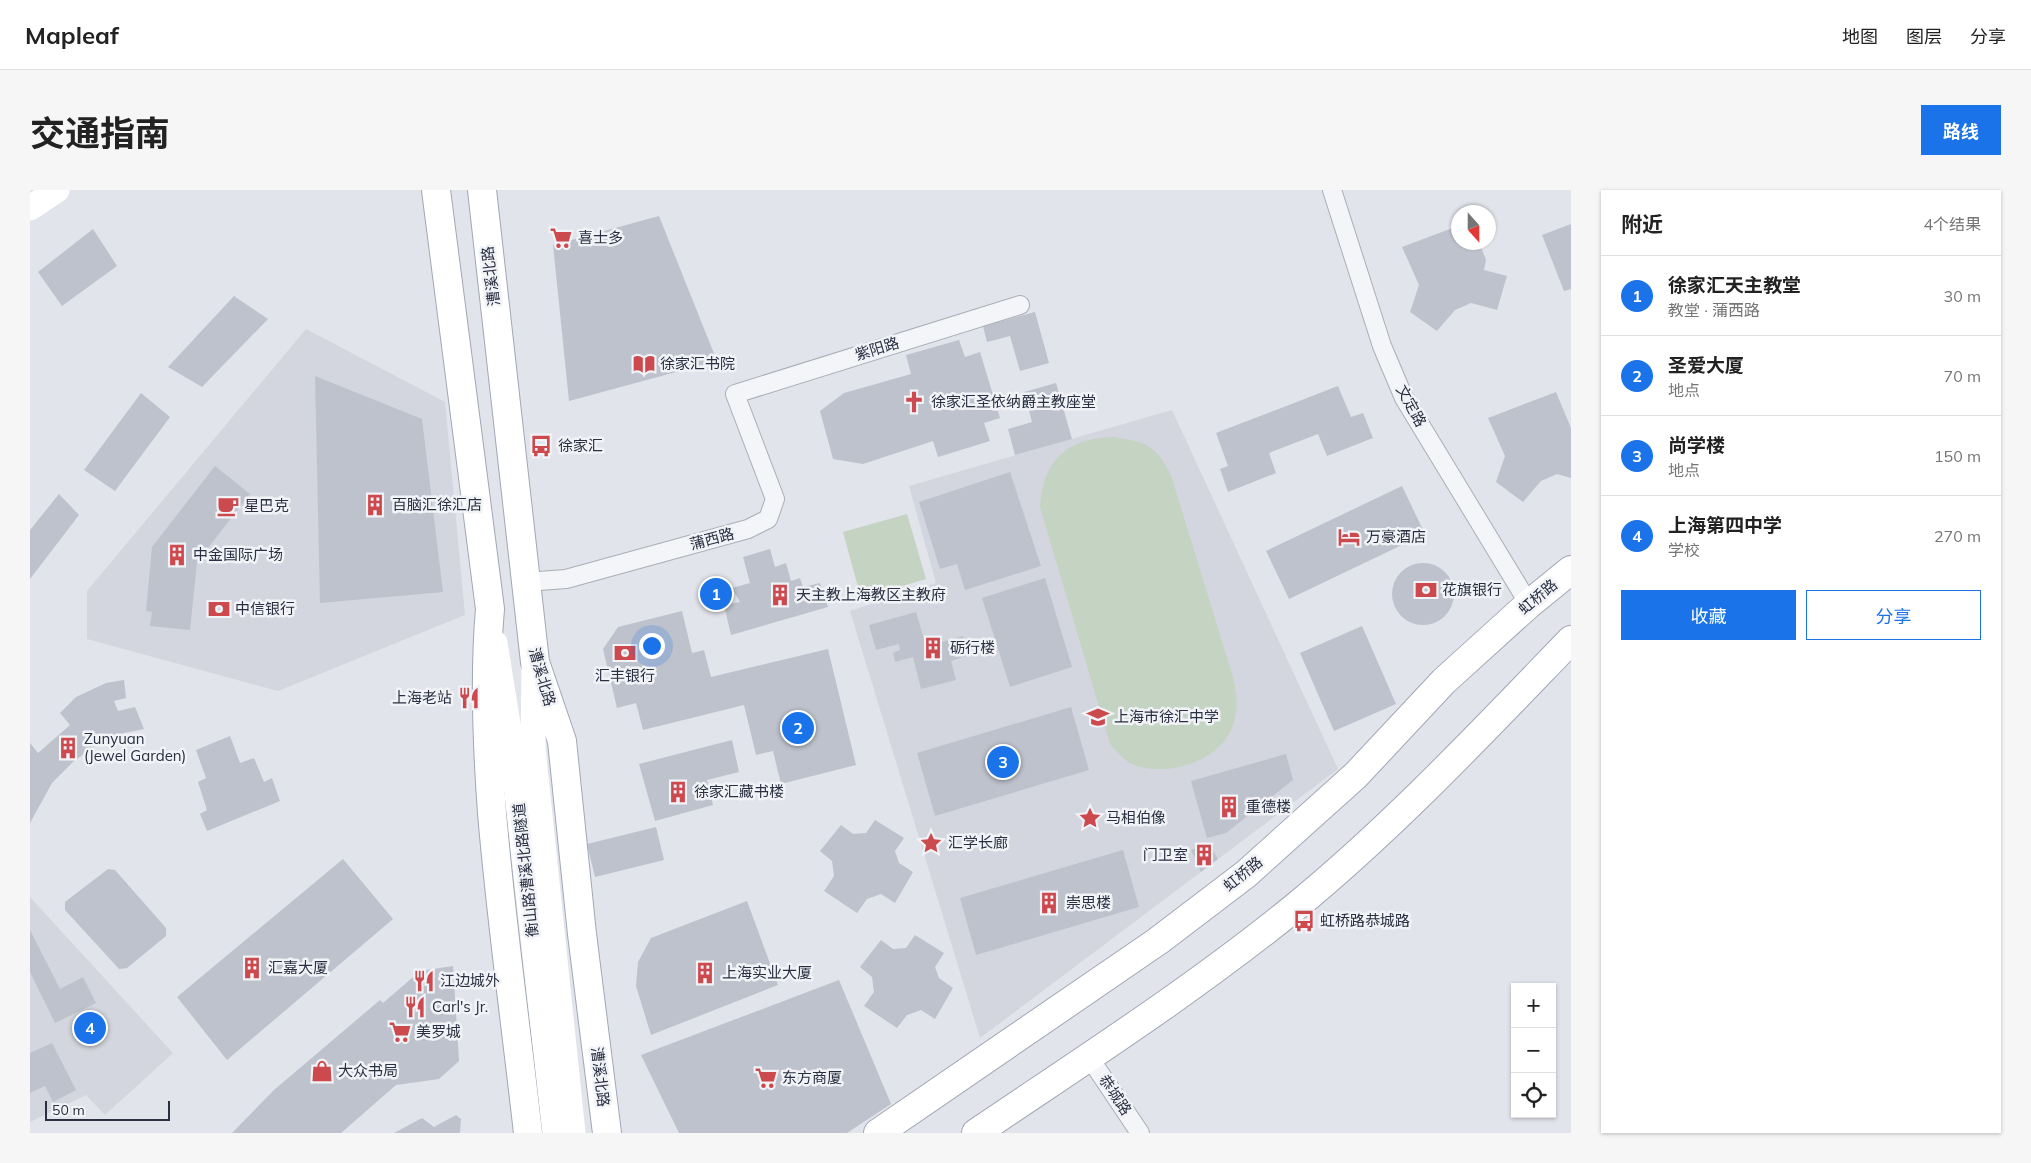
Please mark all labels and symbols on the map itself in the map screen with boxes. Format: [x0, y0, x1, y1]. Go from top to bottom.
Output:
north arrow [1451, 205, 1496, 250]
supermarket icon: 喜士多 [548, 225, 574, 251]
place label: 喜士多 [578, 228, 623, 247]
street label: 漕溪北路 [477, 245, 504, 307]
street label: 紫阳路 [853, 333, 901, 364]
library icon: 徐家汇书院 [631, 351, 657, 377]
place label: 徐家汇书院 [660, 354, 735, 373]
street label: 文定路 [1392, 381, 1431, 430]
church icon: 徐家汇圣依纳爵主教座堂 [901, 389, 927, 415]
place label: 徐家汇圣依纳爵主教座堂 [931, 392, 1096, 411]
bus stop icon: 徐家汇 [528, 433, 554, 459]
place label: 徐家汇 [558, 436, 603, 455]
building icon: 百脑汇徐汇店 [362, 492, 388, 518]
cafe icon: 星巴克 [215, 493, 241, 519]
place label: 百脑汇徐汇店 [392, 495, 482, 514]
place label: 星巴克 [244, 496, 289, 515]
street label: 蒲西路 [688, 524, 736, 554]
hotel icon: 万豪酒店 [1336, 524, 1362, 550]
place label: 万豪酒店 [1366, 527, 1426, 546]
building icon: 中金国际广场 [164, 542, 190, 568]
place label: 中金国际广场 [193, 545, 283, 564]
pin: 1 [700, 575, 732, 613]
street label: 虹桥路 [1514, 575, 1561, 618]
bank icon: 花旗银行 [1413, 577, 1439, 603]
place label: 花旗银行 [1442, 580, 1502, 599]
building icon: 天主教上海教区主教府 [767, 582, 793, 608]
place label: 天主教上海教区主教府 [796, 585, 946, 604]
bank icon: 中信银行 [206, 596, 232, 622]
place label: 中信银行 [235, 599, 295, 618]
your location [639, 633, 665, 659]
building icon: 砺行楼 [920, 635, 946, 661]
place label: 砺行楼 [950, 638, 995, 657]
bank icon: 汇丰银行 [612, 640, 638, 666]
street label: 漕溪北路 [525, 645, 560, 708]
place label: 汇丰银行 [595, 666, 655, 685]
restaurant icon: 上海老站 [456, 685, 482, 711]
place label: 上海老站 [392, 688, 452, 707]
school or university icon: 上海市徐汇中学 [1085, 704, 1111, 730]
place label: 上海市徐汇中学 [1114, 707, 1219, 726]
pin: 2 [782, 709, 814, 747]
place label: Zunyuan (Jewel Garden) [84, 729, 186, 765]
building icon: Zunyuan (Jewel Garden) [55, 735, 81, 761]
pin: 3 [987, 743, 1019, 781]
building icon: 徐家汇藏书楼 [665, 779, 691, 805]
place label: 徐家汇藏书楼 [694, 782, 784, 801]
building icon: 重德楼 [1216, 794, 1242, 820]
place label: 重德楼 [1246, 797, 1291, 816]
street label: 衡山路漕溪北路隧道 [509, 802, 542, 938]
place icon: 马相伯像 [1077, 805, 1103, 831]
place label: 马相伯像 [1106, 808, 1166, 827]
place icon: 汇学长廊 [918, 830, 944, 856]
place label: 汇学长廊 [948, 833, 1008, 852]
building icon: 门卫室 [1191, 842, 1217, 868]
place label: 门卫室 [1143, 845, 1188, 864]
street label: 虹桥路 [1219, 852, 1266, 895]
building icon: 崇思楼 [1036, 890, 1062, 916]
place label: 崇思楼 [1066, 893, 1111, 912]
bus stop icon: 虹桥路恭城路 [1291, 908, 1317, 934]
place label: 虹桥路恭城路 [1320, 911, 1410, 930]
building icon: 汇嘉大厦 [239, 955, 265, 981]
place label: 汇嘉大厦 [268, 958, 328, 977]
building icon: 上海实业大厦 [692, 960, 718, 986]
place label: 上海实业大厦 [722, 963, 812, 982]
restaurant icon: 江边城外 [411, 968, 437, 994]
place label: 江边城外 [440, 971, 500, 990]
restaurant icon: Carl's Jr. [402, 994, 428, 1020]
place label: Carl's Jr. [432, 997, 488, 1016]
pin: 4 [74, 1009, 106, 1047]
supermarket icon: 美罗城 [387, 1019, 413, 1045]
place label: 美罗城 [416, 1022, 461, 1041]
street label: 漕溪北路 [587, 1046, 614, 1108]
shop icon: 大众书局 [309, 1058, 335, 1084]
place label: 大众书局 [338, 1061, 398, 1080]
supermarket icon: 东方商厦 [753, 1065, 779, 1091]
place label: 东方商厦 [782, 1068, 842, 1087]
street label: 恭城路 [1095, 1071, 1136, 1119]
scale bar [45, 1098, 170, 1121]

